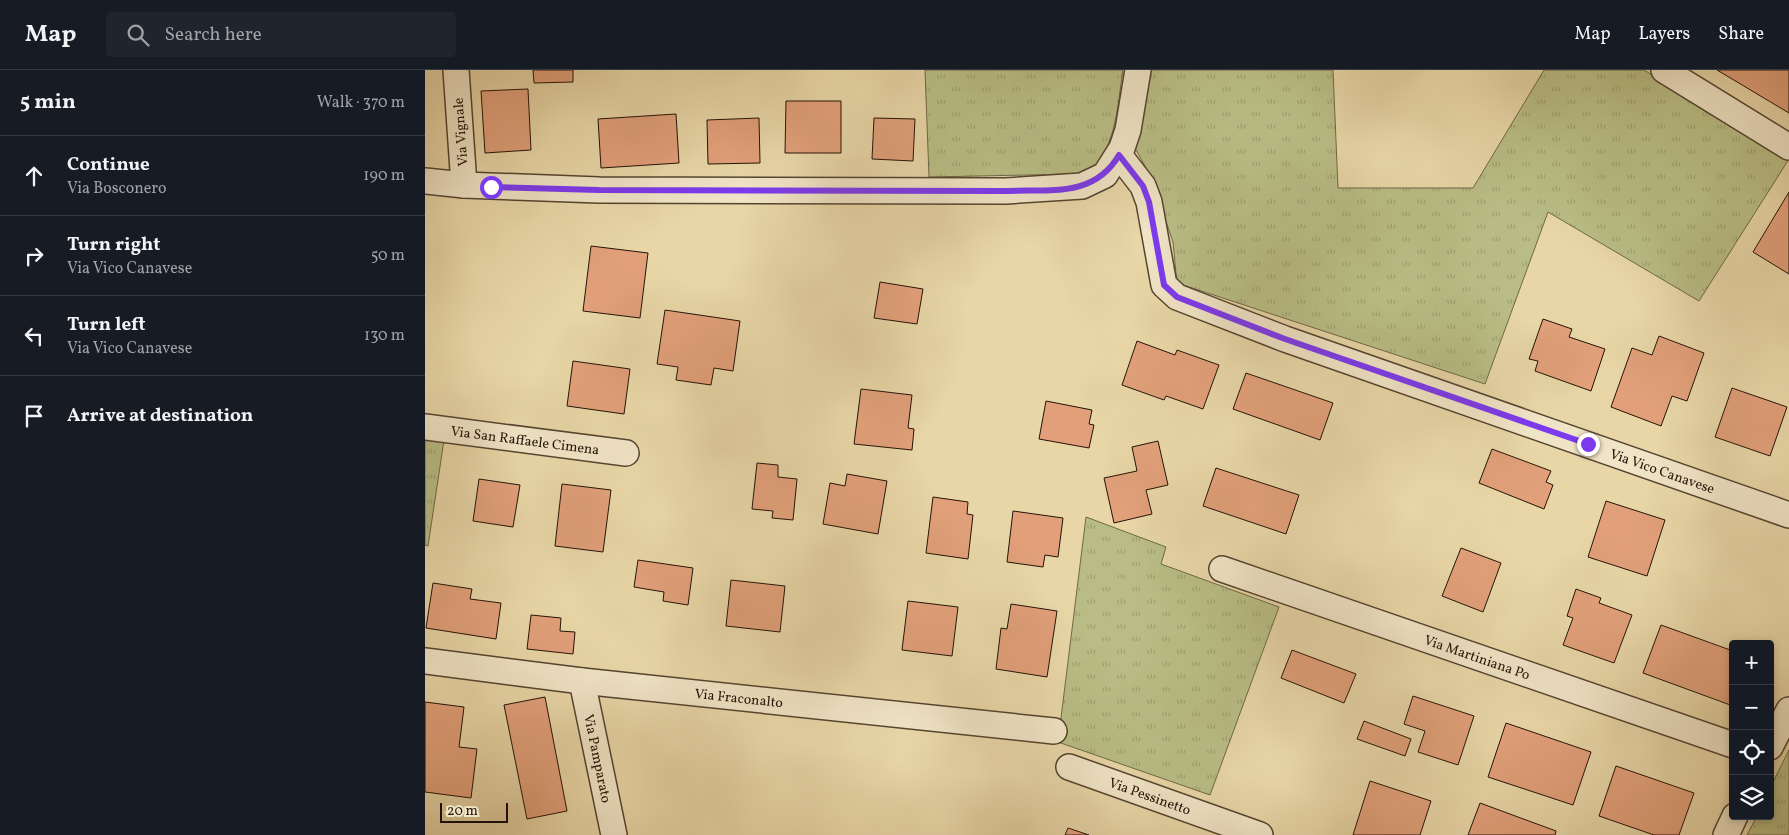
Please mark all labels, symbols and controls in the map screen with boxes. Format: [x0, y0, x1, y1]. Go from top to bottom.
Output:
search box [106, 12, 456, 57]
text: Map [25, 18, 76, 52]
icon: search [124, 21, 152, 49]
text: Search here [164, 22, 262, 48]
text: Map [1574, 22, 1610, 47]
text: Layers [1638, 22, 1690, 47]
text: Share [1718, 22, 1764, 47]
text: 5 min [20, 88, 76, 117]
text: Walk · 370 m [317, 92, 405, 114]
street label: Via Vignale [450, 97, 473, 167]
text: Continue [67, 152, 150, 178]
icon: ahead [20, 162, 48, 190]
text: 190 m [363, 165, 405, 187]
route start [480, 176, 503, 199]
text: Via Bosconero [67, 178, 167, 200]
text: Turn right [67, 232, 160, 258]
icon: right [20, 242, 48, 270]
text: 50 m [371, 245, 405, 267]
text: Via Vico Canavese [67, 258, 192, 280]
text: Turn left [67, 312, 146, 338]
icon: left [20, 322, 48, 350]
text: 130 m [364, 325, 405, 347]
text: Via Vico Canavese [67, 338, 192, 360]
icon: arrive [20, 402, 48, 430]
text: Arrive at destination [67, 403, 253, 429]
street label: Via San Raffaele Cimena [450, 422, 600, 460]
route end [1577, 433, 1600, 456]
street label: Via Vico Canavese [1607, 445, 1717, 499]
street label: Via Martiniana Po [1421, 631, 1532, 685]
map controls [1729, 640, 1774, 820]
button: + [1729, 640, 1774, 685]
street label: Via Fraconalto [694, 685, 784, 713]
button: − [1729, 685, 1774, 730]
street label: Via Pamparato [578, 713, 615, 805]
button: locate [1729, 730, 1774, 775]
street label: Via Pessinetto [1106, 774, 1193, 821]
button: layers [1729, 775, 1774, 820]
scale bar [440, 800, 507, 823]
text: 20 m [447, 802, 478, 821]

